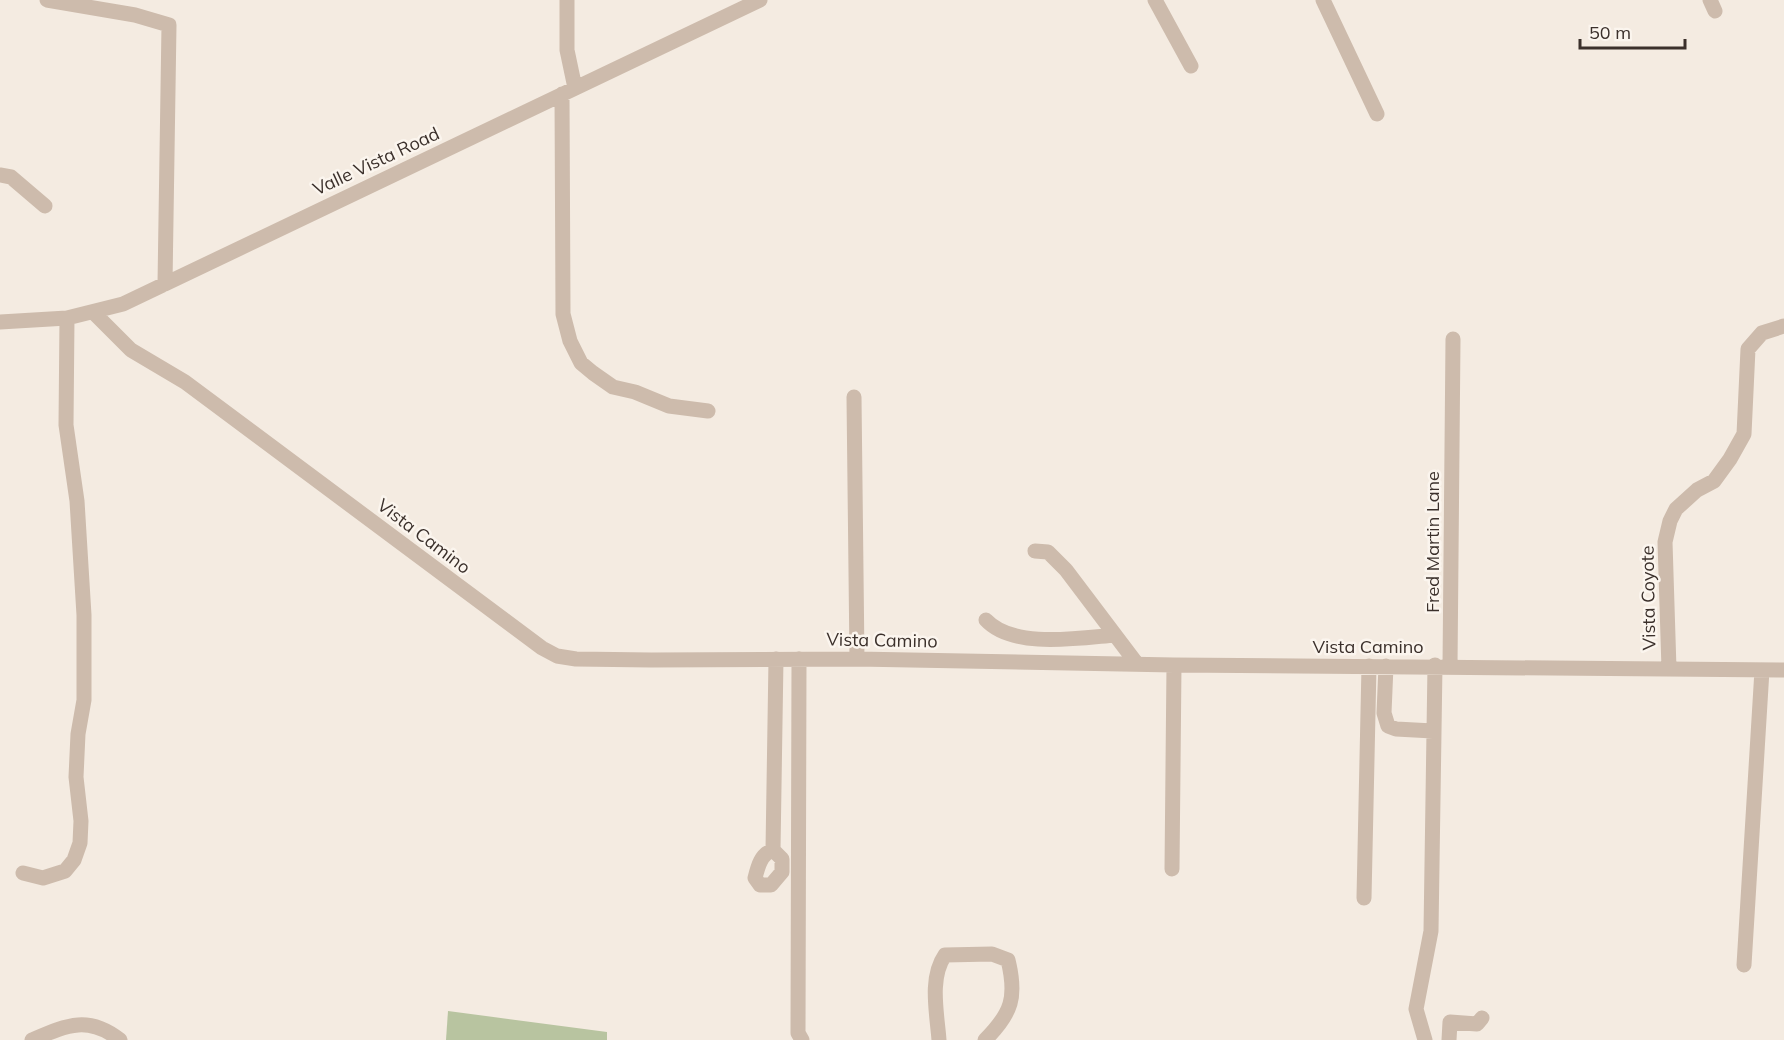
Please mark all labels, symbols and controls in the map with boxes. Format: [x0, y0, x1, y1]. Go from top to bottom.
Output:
scale bar [1580, 12, 1685, 50]
text: 50 m [1589, 21, 1631, 44]
street label: Valle Vista Road [309, 122, 443, 200]
street label: Fred Martin Lane [1421, 471, 1444, 613]
street label: Vista Camino [373, 493, 475, 579]
street label: Vista Coyote [1636, 545, 1660, 651]
street label: Vista Camino [826, 628, 938, 652]
street label: Vista Camino [1312, 635, 1424, 658]

